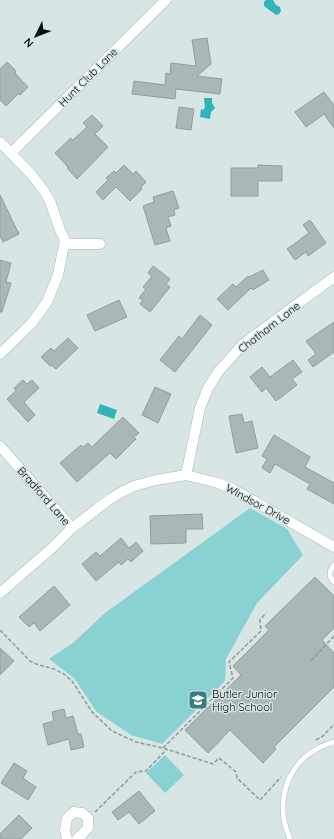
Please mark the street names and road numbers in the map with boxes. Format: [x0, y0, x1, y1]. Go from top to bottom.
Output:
street label: Hunt Club Lane [55, 44, 121, 110]
street label: Chatham Lane [235, 298, 303, 356]
street label: Bradford Lane [15, 464, 73, 528]
street label: Windsor Drive [223, 481, 293, 527]

